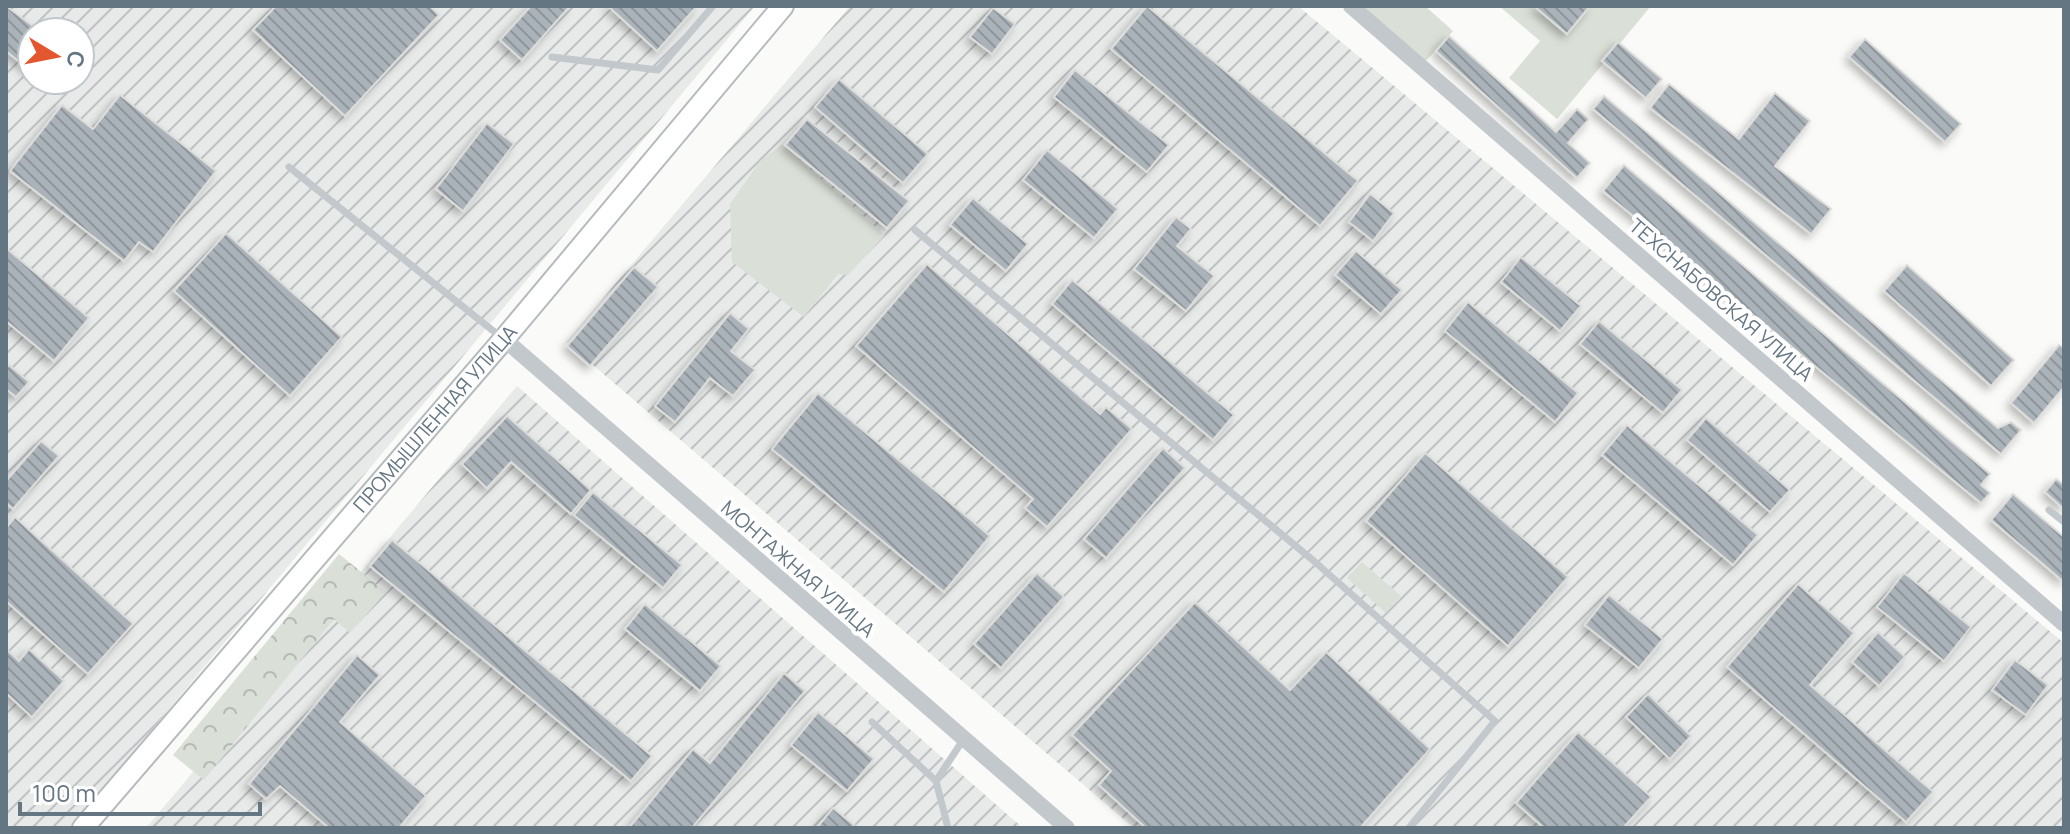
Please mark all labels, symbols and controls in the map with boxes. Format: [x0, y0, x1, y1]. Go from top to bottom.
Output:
north arrow [16, 16, 96, 96]
text: С [60, 49, 92, 70]
street label: ТЕХСНАБОВСКАЯ УЛИЦА [1624, 212, 1819, 387]
street label: ПРОМЫШЛЕННАЯ УЛИЦА [347, 319, 523, 518]
street label: МОНТАЖНАЯ УЛИЦА [716, 494, 881, 643]
scale bar [20, 766, 260, 816]
text: 100 m [32, 776, 96, 809]

